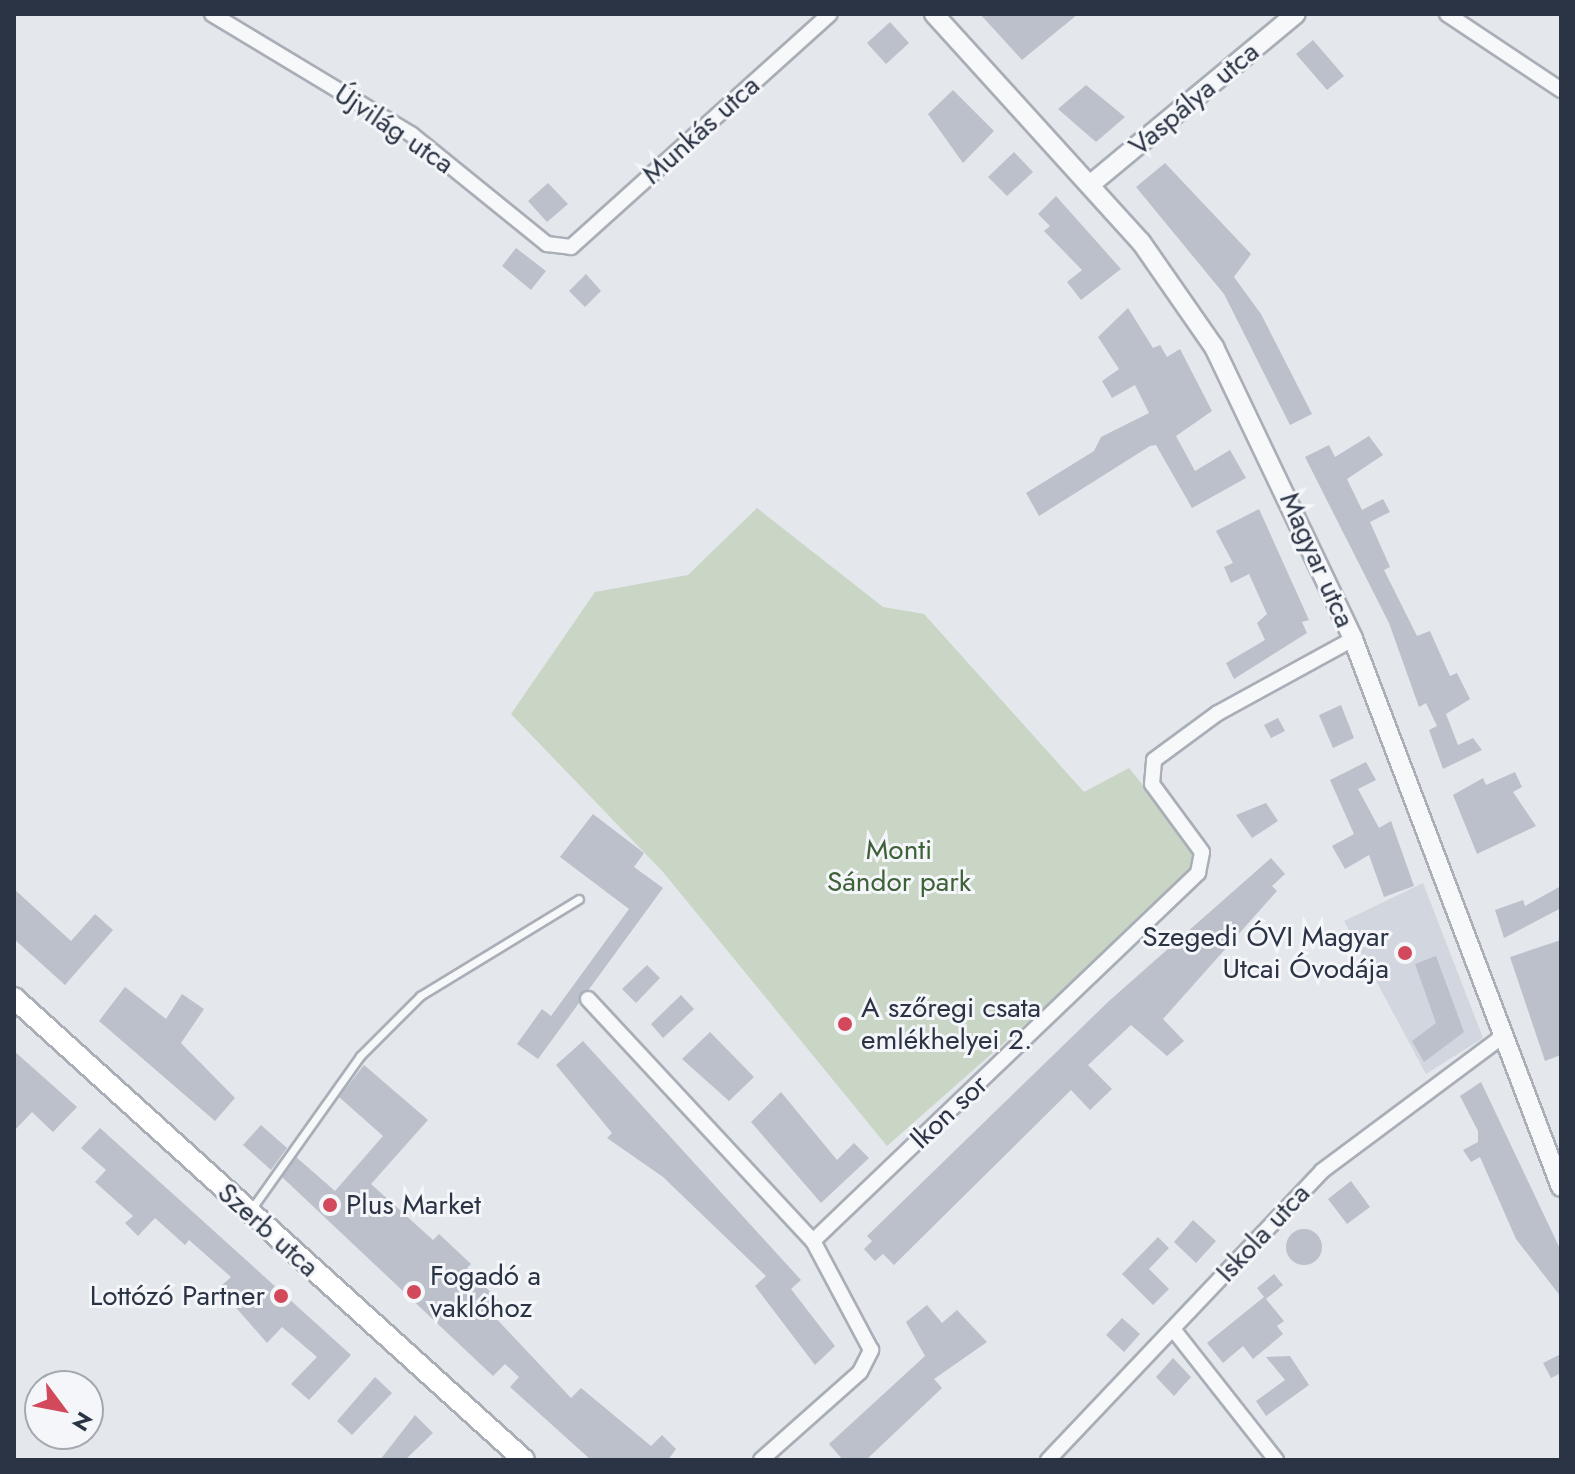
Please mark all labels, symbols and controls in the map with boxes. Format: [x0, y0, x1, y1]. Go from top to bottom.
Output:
street label: Vaspálya utca [1122, 35, 1266, 163]
street label: Munkás utca [636, 69, 766, 191]
street label: Újvilág utca [328, 77, 460, 181]
street label: Magyar utca [1272, 487, 1362, 633]
park label: Monti Sándor park [827, 833, 971, 899]
place label: Szegedi ÓVI Magyar Utcai Óvodája [1142, 920, 1389, 986]
marker: Szegedi ÓVI Magyar Utcai Óvodája [1396, 944, 1414, 962]
place label: A szőregi csata emlékhelyei 2. [861, 991, 1041, 1057]
marker: A szőregi csata emlékhelyei 2. [836, 1015, 854, 1033]
street label: Ikon sor [903, 1068, 995, 1156]
street label: Szerb utca [211, 1176, 325, 1284]
street label: Iskola utca [1209, 1177, 1317, 1289]
place label: Plus Market [346, 1188, 481, 1222]
marker: Plus Market [321, 1196, 339, 1214]
place label: Fogadó a vaklóhoz [430, 1259, 541, 1325]
place label: Lottózó Partner [90, 1279, 265, 1313]
marker: Fogadó a vaklóhoz [405, 1283, 423, 1301]
marker: Lottózó Partner [272, 1287, 290, 1305]
north arrow [24, 1370, 104, 1450]
text: N [64, 1406, 101, 1438]

